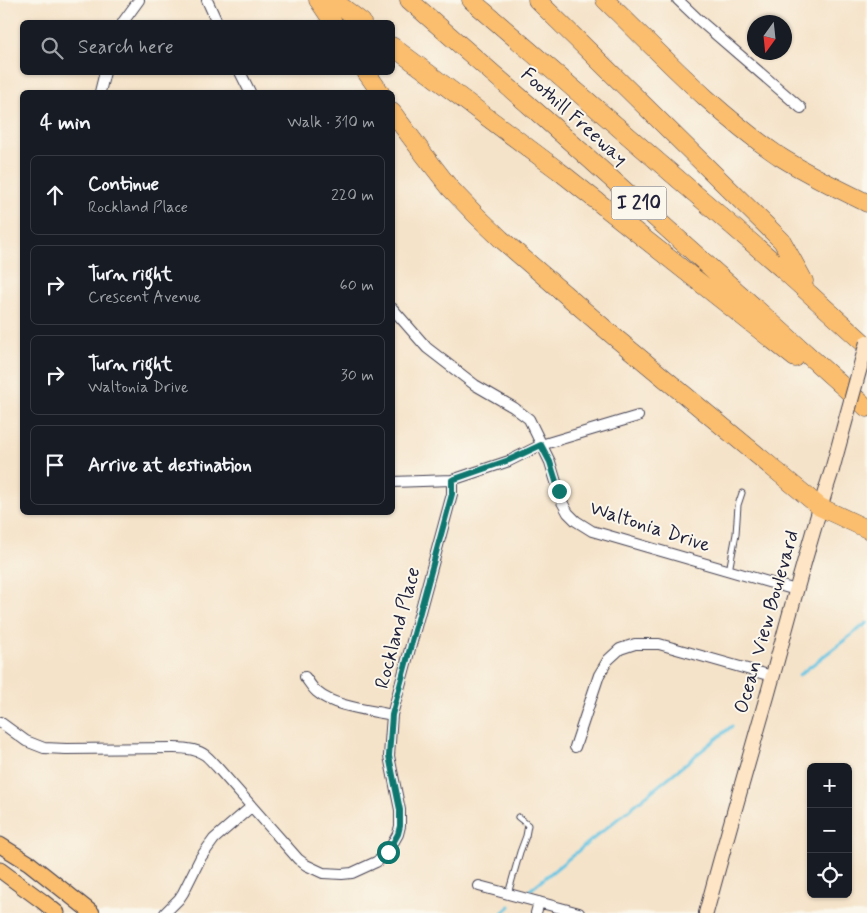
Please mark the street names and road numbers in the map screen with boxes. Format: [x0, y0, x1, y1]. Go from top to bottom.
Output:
street label: Foothill Freeway [515, 62, 633, 172]
road number: I 210 [612, 187, 666, 220]
street label: Waltonia Drive [586, 495, 714, 559]
street label: Ocean View Boulevard [728, 527, 806, 717]
street label: Rockland Place [369, 564, 427, 692]

